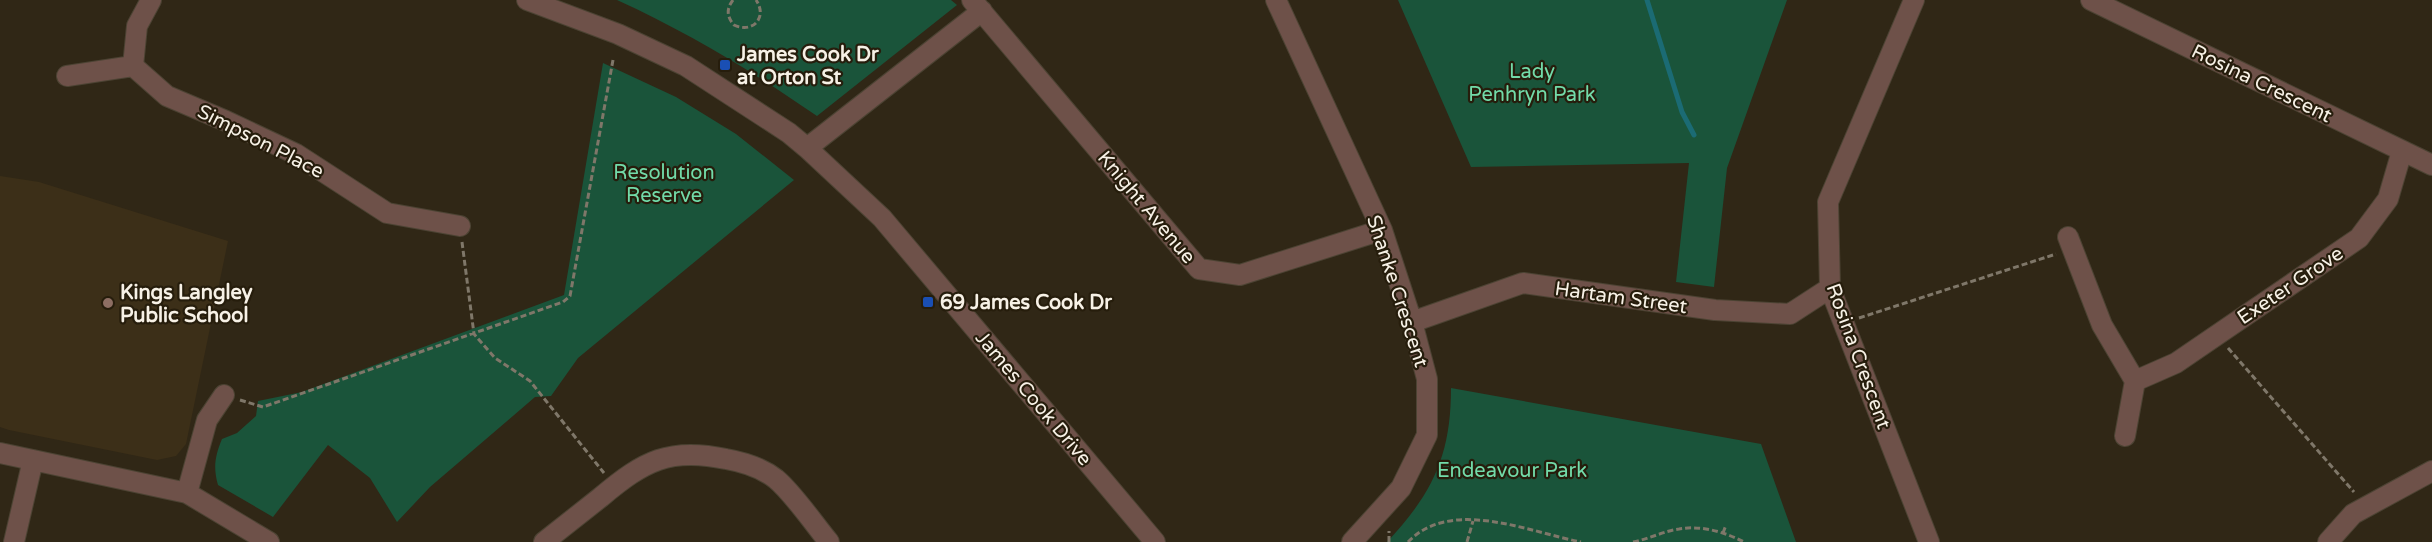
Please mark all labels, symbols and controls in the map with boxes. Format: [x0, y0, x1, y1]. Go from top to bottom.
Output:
street label: Rosina Crescent [2187, 40, 2336, 128]
place label: James Cook Dr at Orton St [736, 43, 879, 90]
marker: James Cook Dr at Orton St [718, 58, 732, 72]
park label: Lady Penhryn Park [1468, 60, 1596, 107]
street label: Simpson Place [193, 100, 328, 184]
street label: Knight Avenue [1092, 146, 1200, 269]
park label: Resolution Reserve [613, 161, 715, 208]
street label: Shanke Crescent [1361, 212, 1433, 371]
street label: Exeter Grove [2233, 242, 2348, 330]
street label: Hartam Street [1553, 277, 1689, 319]
street label: Rosina Crescent [1821, 280, 1896, 433]
place label: Kings Langley Public School [120, 281, 253, 328]
place label: 69 James Cook Dr [940, 291, 1112, 315]
marker: 69 James Cook Dr [921, 295, 935, 309]
marker: Kings Langley Public School [101, 296, 115, 310]
street label: James Cook Drive [970, 326, 1097, 471]
park label: Endeavour Park [1437, 459, 1587, 483]

